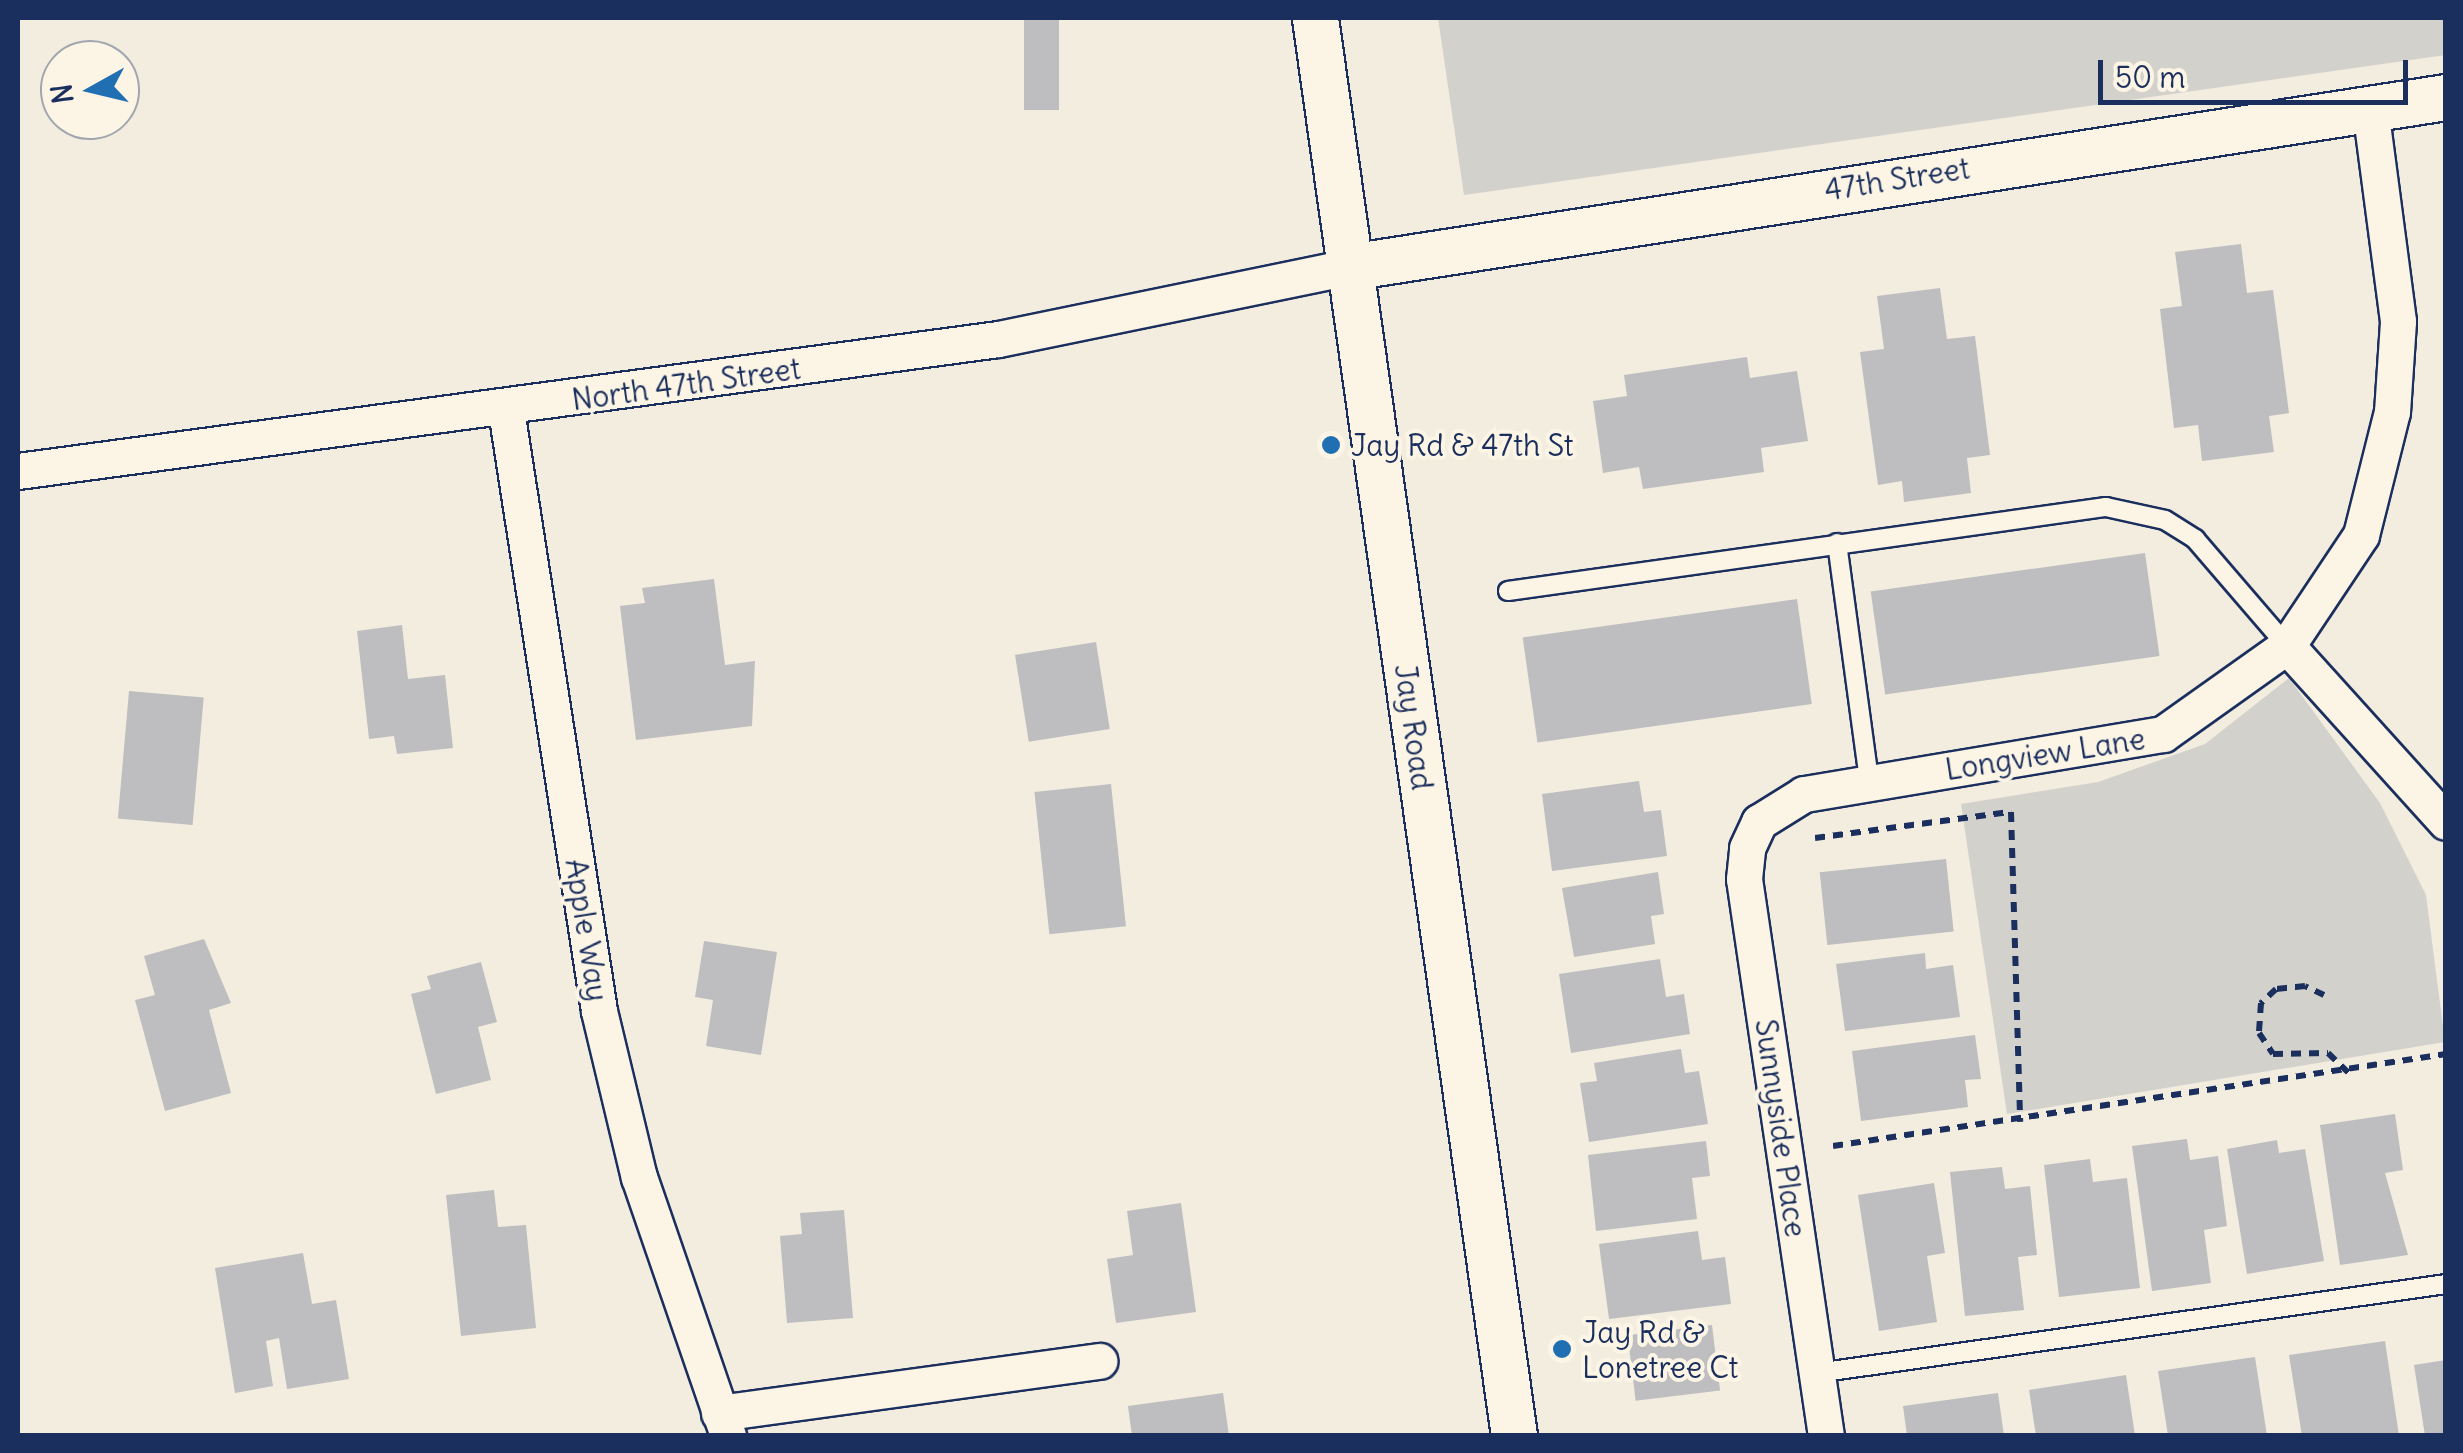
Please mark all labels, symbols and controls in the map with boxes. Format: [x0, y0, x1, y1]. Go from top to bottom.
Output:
north arrow [40, 40, 140, 140]
scale bar [2103, 40, 2413, 102]
text: 50 m [2115, 58, 2185, 96]
text: N [43, 82, 81, 106]
street label: 47th Street [1822, 150, 1972, 208]
street label: North 47th Street [569, 350, 803, 418]
place label: Jay Rd & 47th St [1351, 427, 1574, 463]
marker: Jay Rd & 47th St [1320, 434, 1342, 456]
street label: Jay Road [1387, 662, 1441, 792]
street label: Longview Lane [1942, 720, 2148, 788]
street label: Apple Way [558, 856, 616, 1004]
street label: Sunnyside Place [1748, 1017, 1814, 1239]
place label: Jay Rd & Lonetree Ct [1582, 1314, 1738, 1384]
marker: Jay Rd & Lonetree Ct [1551, 1338, 1573, 1360]

